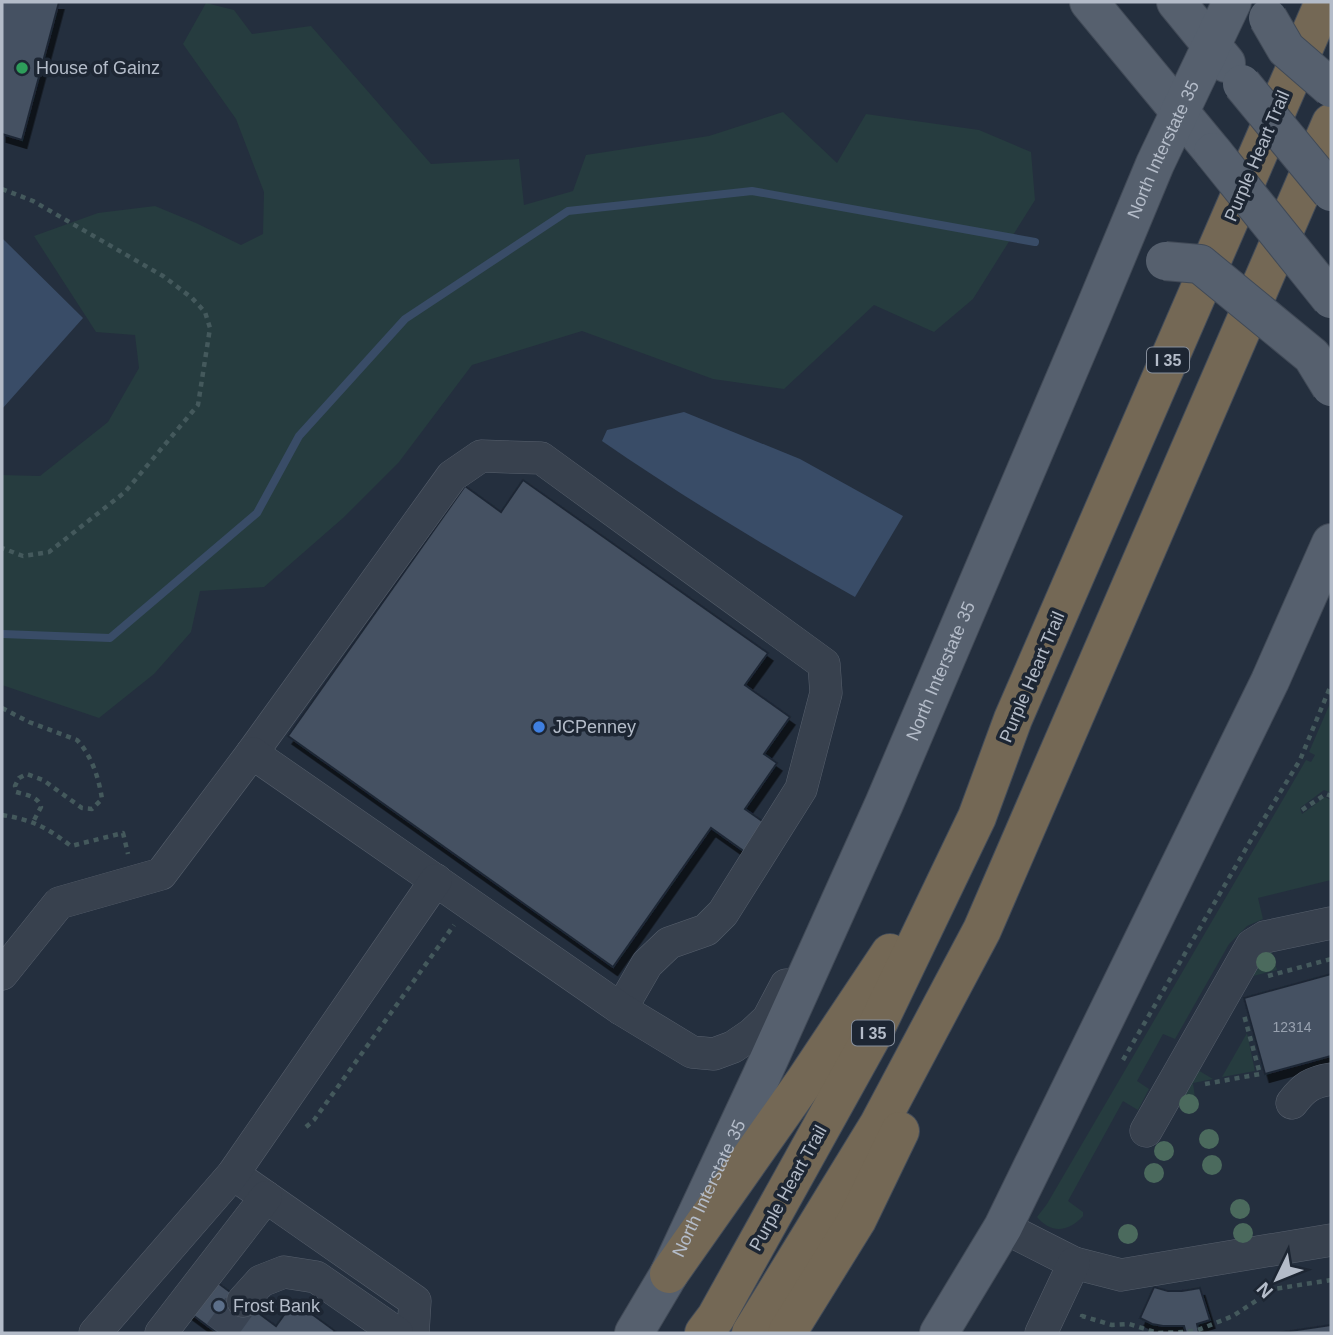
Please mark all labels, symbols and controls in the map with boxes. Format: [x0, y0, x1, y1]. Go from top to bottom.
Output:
place label: House of Gainz [36, 58, 160, 78]
marker: House of Gainz [14, 60, 30, 76]
street label: North Interstate 35 [1123, 77, 1203, 221]
street label: Purple Heart Trail [1220, 88, 1294, 224]
road number: I 35 [1147, 348, 1189, 372]
street label: North Interstate 35 [902, 598, 979, 744]
street label: Purple Heart Trail [995, 609, 1069, 745]
place label: JCPenney [553, 717, 636, 737]
marker: JCPenney [531, 719, 547, 735]
house number: 12314 [1273, 1019, 1312, 1035]
road number: I 35 [852, 1021, 894, 1046]
street label: North Interstate 35 [668, 1117, 750, 1260]
street label: Purple Heart Trail [745, 1122, 831, 1254]
north arrow [1242, 1244, 1312, 1314]
text: N [1253, 1278, 1277, 1302]
place label: Frost Bank [233, 1296, 321, 1316]
marker: Frost Bank [211, 1298, 227, 1314]

